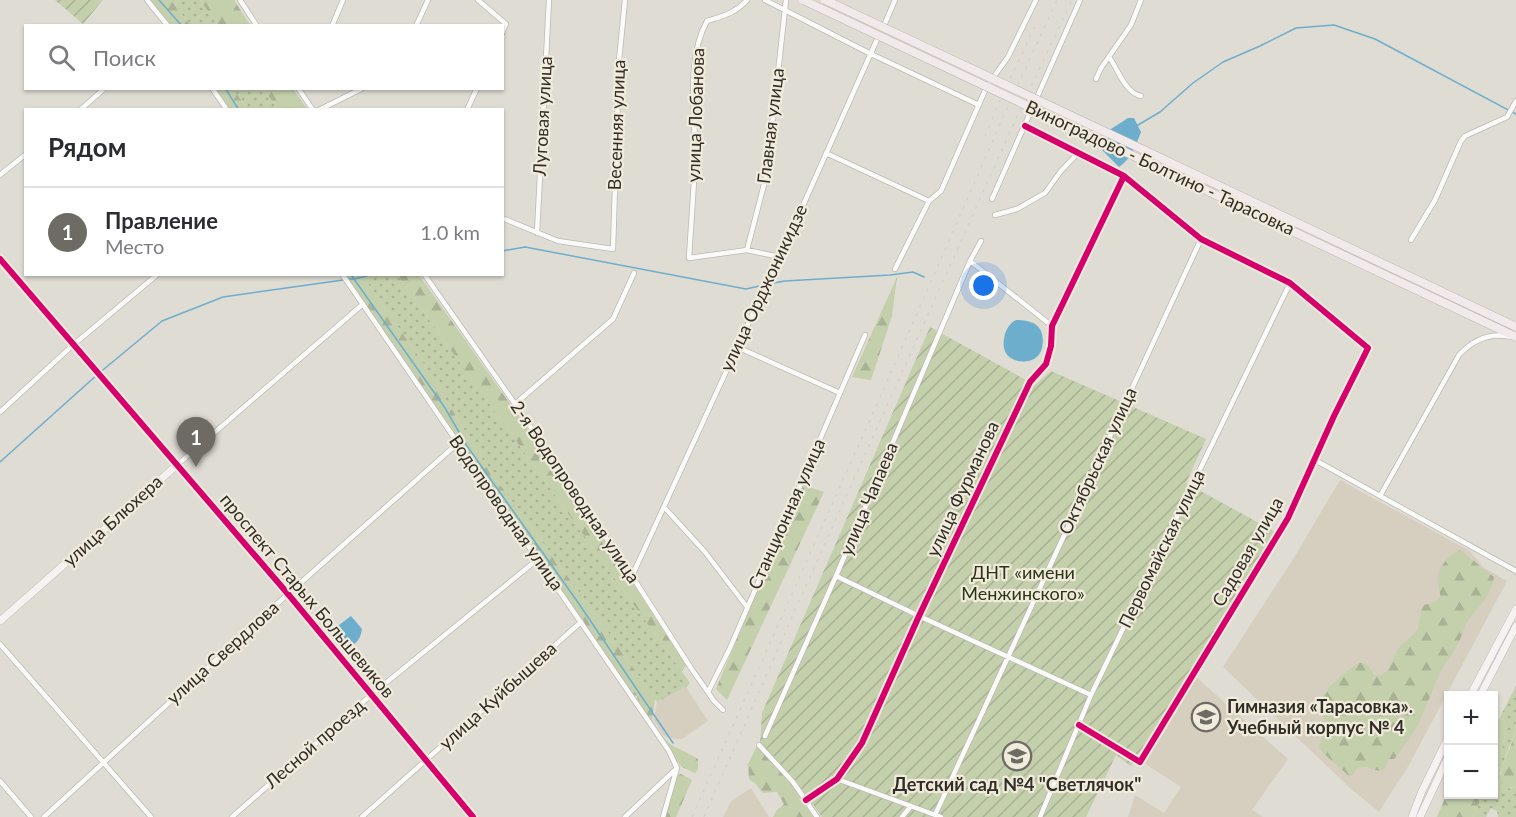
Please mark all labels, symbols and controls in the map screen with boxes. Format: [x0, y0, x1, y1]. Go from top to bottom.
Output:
search box [24, 24, 504, 90]
icon: search [45, 41, 78, 74]
text: Поиск [93, 44, 156, 71]
street label: улица Лобанова [682, 47, 708, 183]
street label: Луговая улица [528, 56, 556, 177]
street label: Весенняя улица [603, 59, 629, 191]
street label: Главная улица [752, 67, 788, 185]
street label: Виноградово - Болтино - Тарасовка [1022, 95, 1299, 239]
text: Рядом [48, 131, 126, 163]
street label: улица Орджоникидзе [715, 201, 811, 375]
text: Правление [105, 207, 218, 234]
text: 1 [62, 220, 73, 244]
text: 1.0 km [420, 220, 480, 244]
text: Место [105, 234, 164, 258]
your location [969, 271, 998, 300]
street label: Октябрьская улица [1053, 383, 1141, 538]
street label: 2-я Водопроводная улица [506, 397, 644, 587]
street label: улица Фурманова [921, 417, 1003, 560]
pin: 1 [176, 418, 216, 467]
street label: Водопроводная улица [444, 431, 568, 595]
street label: Станционная улица [743, 435, 829, 593]
street label: улица Чапаева [834, 439, 902, 559]
street label: Первомайская улица [1113, 466, 1209, 631]
street label: улица Блюхера [58, 470, 167, 571]
street label: проспект Старых Большевиков [216, 489, 400, 702]
street label: Садовая улица [1207, 493, 1287, 610]
park label: ДНТ «имени Менжинского» [961, 561, 1085, 604]
street label: улица Свердлова [162, 596, 283, 708]
street label: улица Куйбышева [434, 637, 561, 754]
map controls [1444, 691, 1498, 799]
button: + [1444, 691, 1498, 745]
street label: Лесной проезд [259, 694, 369, 793]
place label: Гимназия «Тарасовка». Учебный корпус № 4 [1226, 695, 1413, 738]
school or university icon: Гимназия «Тарасовка». Учебный корпус № 4 [1190, 701, 1222, 733]
school or university icon: Детский сад №4 "Светлячок" [1001, 740, 1033, 772]
button: − [1444, 745, 1498, 799]
place label: Детский сад №4 "Светлячок" [893, 773, 1141, 795]

